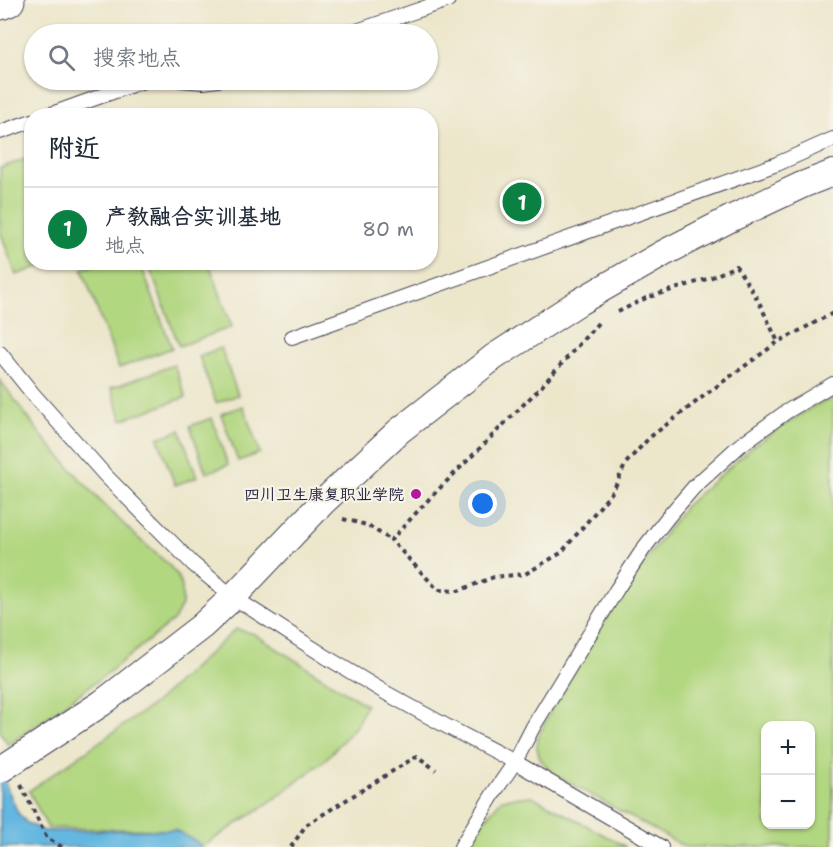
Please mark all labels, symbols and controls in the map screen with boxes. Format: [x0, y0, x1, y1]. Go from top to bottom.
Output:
search box [24, 24, 438, 90]
icon: search [45, 41, 78, 74]
text: 搜索地点 [93, 43, 181, 72]
text: 附近 [48, 130, 100, 165]
pin: 1 [502, 180, 542, 224]
text: 产教融合实训基地 [105, 202, 281, 231]
text: 1 [63, 216, 72, 242]
text: 80 m [362, 216, 414, 242]
text: 地点 [105, 232, 145, 258]
place label: 四川卫生康复职业学院 [244, 484, 404, 505]
marker: 四川卫生康复职业学院 [409, 487, 423, 501]
your location [468, 489, 497, 518]
map controls [761, 721, 815, 829]
button: + [761, 721, 815, 775]
button: − [761, 775, 815, 829]

